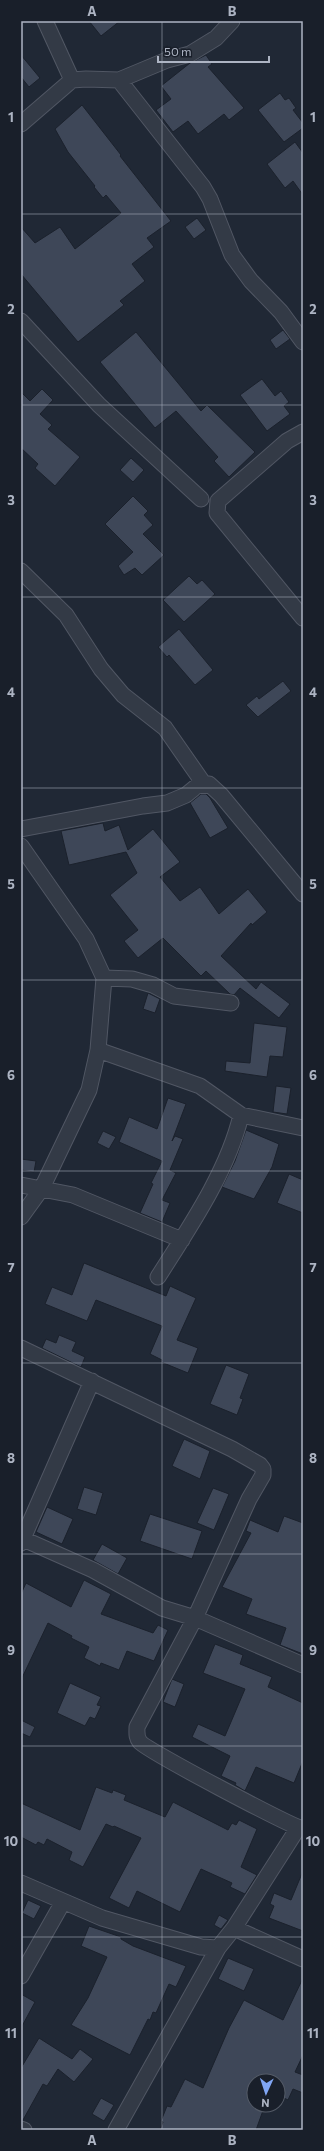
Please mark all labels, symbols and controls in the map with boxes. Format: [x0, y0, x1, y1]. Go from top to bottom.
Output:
text: A [87, 3, 97, 19]
text: B [228, 3, 237, 19]
scale bar [158, 38, 269, 64]
text: 50 m [164, 44, 192, 58]
text: 1 [8, 109, 14, 125]
text: 1 [310, 109, 316, 125]
text: 2 [7, 301, 15, 317]
text: 2 [309, 301, 317, 317]
text: 3 [7, 492, 15, 508]
text: 3 [309, 492, 317, 508]
text: 4 [7, 684, 15, 700]
text: 4 [309, 684, 317, 700]
text: 5 [7, 876, 15, 892]
text: 5 [309, 876, 317, 892]
text: 6 [7, 1067, 15, 1083]
text: 6 [309, 1067, 317, 1083]
text: 7 [7, 1259, 15, 1275]
text: 7 [309, 1259, 317, 1275]
text: 8 [7, 1450, 15, 1466]
text: 8 [309, 1450, 317, 1466]
text: 9 [7, 1642, 15, 1658]
text: 9 [309, 1642, 317, 1658]
text: 10 [4, 1833, 19, 1849]
text: 10 [306, 1833, 321, 1849]
text: 11 [5, 2025, 17, 2041]
text: 11 [307, 2025, 319, 2041]
north arrow [246, 2073, 286, 2113]
text: N [261, 2097, 270, 2110]
text: A [87, 2132, 97, 2148]
text: B [228, 2132, 237, 2148]

